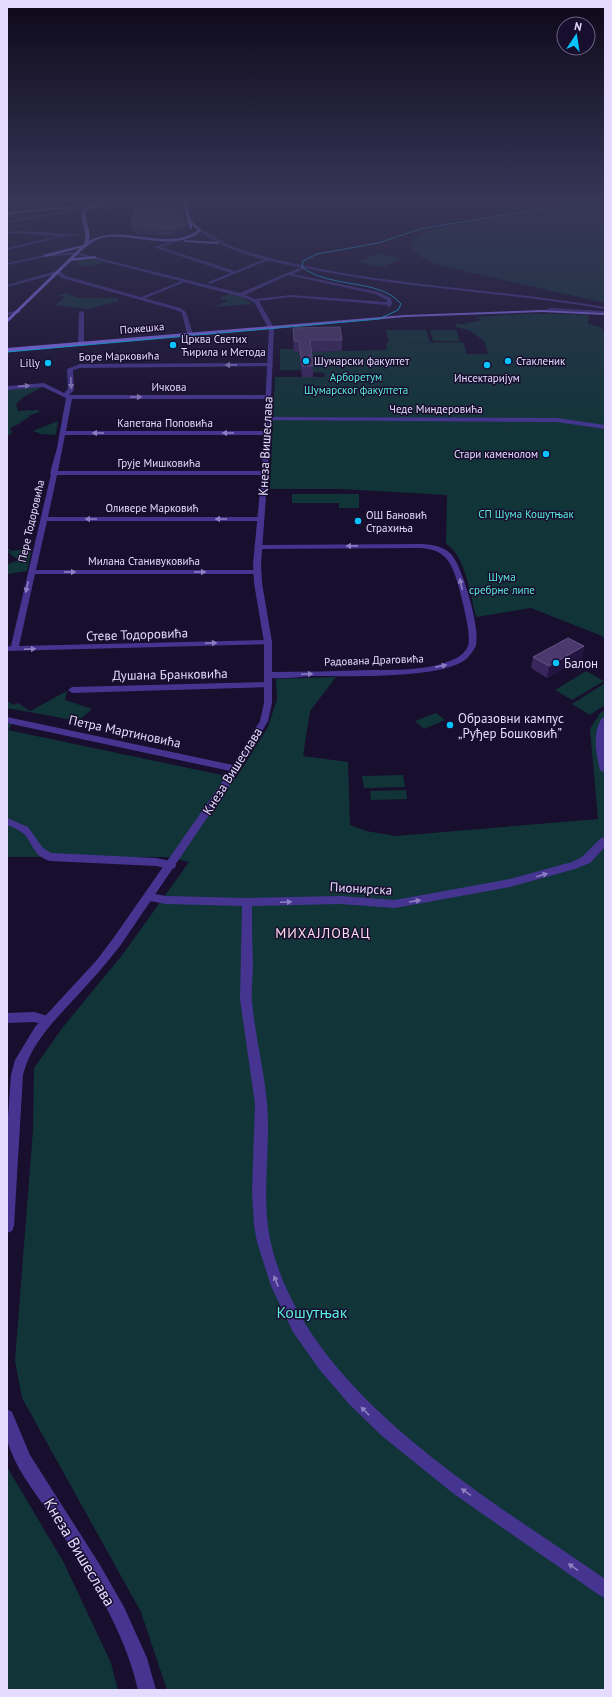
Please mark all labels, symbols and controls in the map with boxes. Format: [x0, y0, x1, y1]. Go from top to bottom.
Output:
north arrow [556, 16, 596, 56]
text: N [573, 19, 583, 34]
street label: Пожешка [119, 319, 165, 337]
place label: Црква Светих Ћирила и Метода [181, 332, 266, 359]
marker: Црква Светих Ћирила и Метода [168, 340, 178, 350]
street label: Боре Марковића [79, 348, 159, 364]
place label: Шумарски факултет [314, 354, 410, 368]
place label: Стакленик [516, 354, 566, 368]
place label: Lilly [20, 356, 41, 370]
marker: Шумарски факултет [301, 356, 311, 366]
marker: Стакленик [503, 356, 513, 366]
marker: Lilly [43, 358, 53, 368]
marker: Инсектаријум [482, 360, 492, 370]
one-way arrow [224, 362, 237, 368]
park label: Арборетум Шумарског факултета [304, 370, 408, 397]
place label: Инсектаријум [454, 371, 520, 385]
one-way arrow [67, 377, 74, 389]
street label: Ичкова [152, 380, 186, 394]
one-way arrow [18, 383, 30, 390]
one-way arrow [130, 394, 143, 400]
street label: Кнеза Вишеслава [254, 396, 277, 496]
street label: Чеде Миндеровића [389, 402, 483, 416]
street label: Капетана Поповића [117, 416, 213, 430]
one-way arrow [91, 430, 104, 436]
one-way arrow [221, 430, 234, 436]
place label: Стари каменолом [454, 447, 538, 461]
marker: Стари каменолом [541, 449, 551, 459]
street label: Грује Мишковића [118, 456, 200, 470]
street label: Пере Тодоровића [15, 478, 47, 564]
street label: Оливере Марковић [106, 501, 198, 515]
park label: СП Шума Кошутњак [478, 507, 574, 521]
place label: ОШ Бановић Страхиња [366, 508, 427, 535]
one-way arrow [84, 516, 97, 522]
one-way arrow [214, 516, 227, 522]
marker: ОШ Бановић Страхиња [353, 516, 363, 526]
one-way arrow [346, 543, 358, 550]
street label: Милана Станивуковића [88, 554, 200, 568]
one-way arrow [64, 569, 77, 575]
one-way arrow [194, 569, 207, 575]
park label: Шума сребрне липе [469, 570, 535, 597]
one-way arrow [458, 578, 464, 590]
one-way arrow [24, 581, 30, 593]
street label: Стеве Тодоровића [86, 624, 188, 645]
one-way arrow [205, 640, 217, 647]
one-way arrow [24, 646, 37, 652]
street label: Радована Драговића [324, 651, 424, 669]
place label: Балон [564, 655, 598, 672]
marker: Балон [551, 658, 561, 668]
one-way arrow [435, 663, 448, 669]
street label: Душана Бранковића [112, 665, 228, 684]
one-way arrow [301, 670, 313, 677]
place label: Образовни кампус „Руђер Бошковић” [458, 710, 564, 742]
street label: Петра Мартиновића [67, 711, 183, 752]
marker: Образовни кампус „Руђер Бошковић” [445, 720, 455, 730]
street label: Кнеза Вишеслава [199, 724, 266, 818]
one-way arrow [537, 872, 549, 878]
street label: Пионирска [329, 878, 393, 899]
one-way arrow [280, 898, 292, 905]
one-way arrow [409, 898, 421, 904]
district label: МИХАЈЛОВАЦ [275, 924, 371, 942]
one-way arrow [273, 1275, 279, 1287]
park label: Кошутњак [277, 1302, 348, 1322]
one-way arrow [360, 1406, 370, 1415]
one-way arrow [461, 1488, 471, 1496]
street label: Кнеза Вишеслава [40, 1494, 120, 1610]
one-way arrow [568, 1563, 578, 1571]

